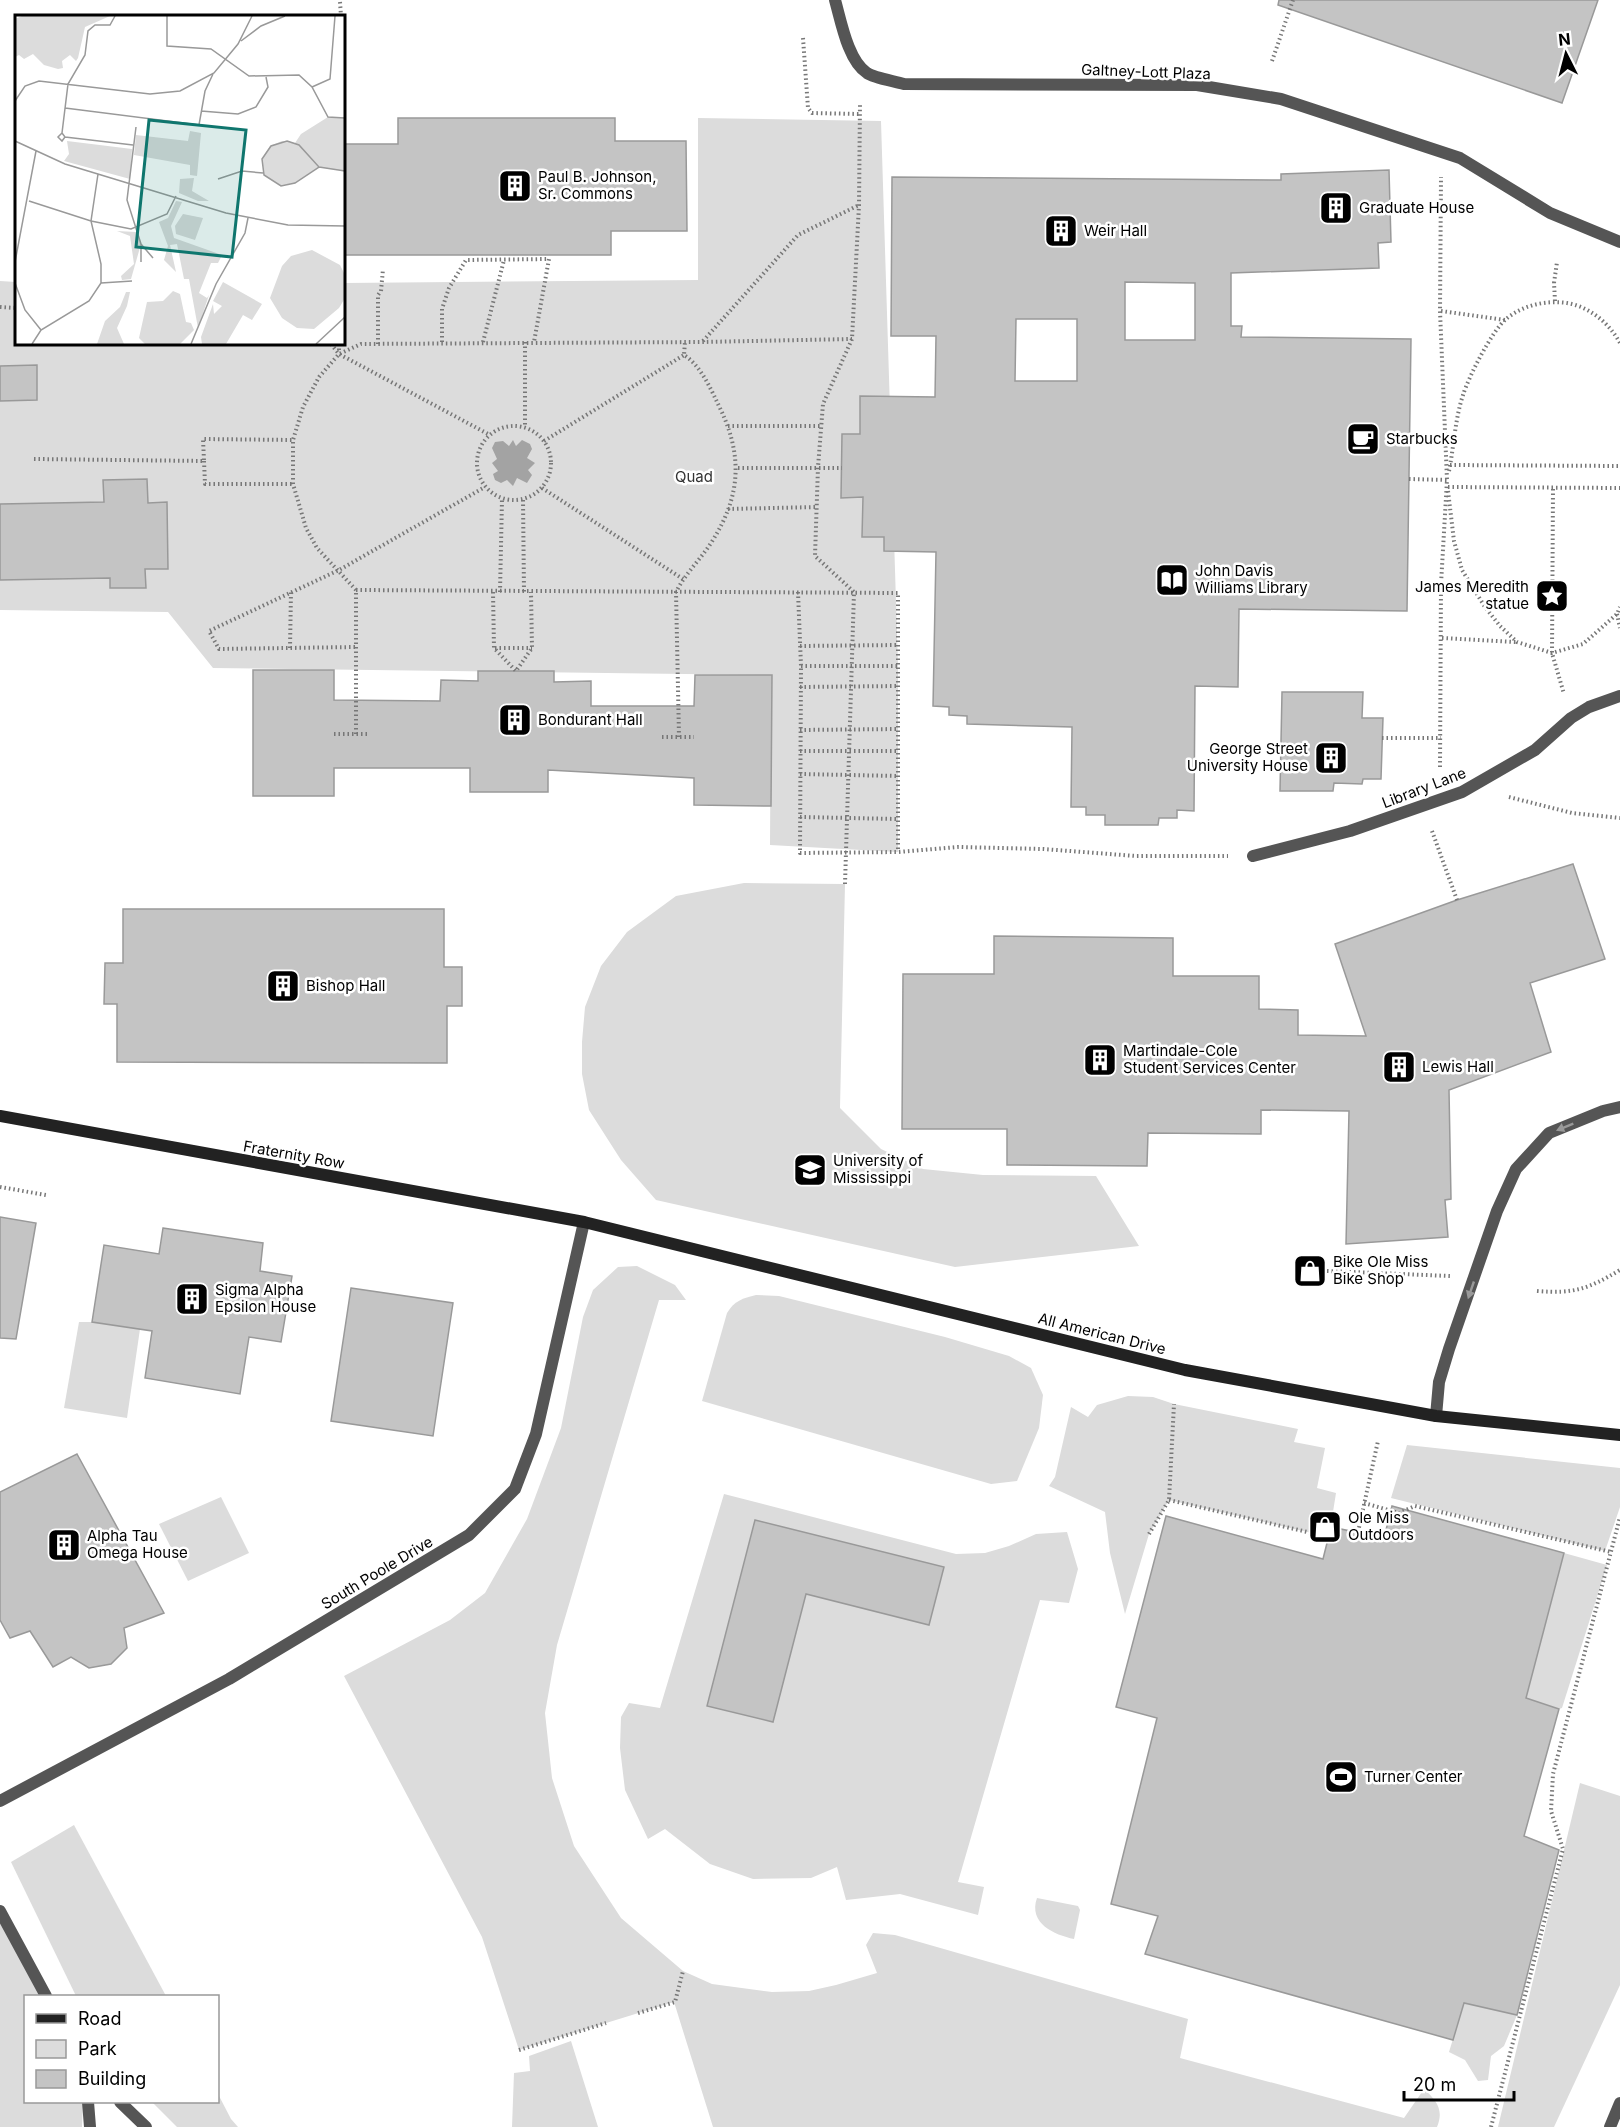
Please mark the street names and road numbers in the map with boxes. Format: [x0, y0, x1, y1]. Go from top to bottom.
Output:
street label: Galtney-Lott Plaza [1081, 60, 1211, 83]
street label: Library Lane [1379, 763, 1468, 812]
street label: Fraternity Row [242, 1136, 346, 1173]
street label: All American Drive [1036, 1308, 1168, 1359]
street label: South Poole Drive [318, 1532, 436, 1613]

